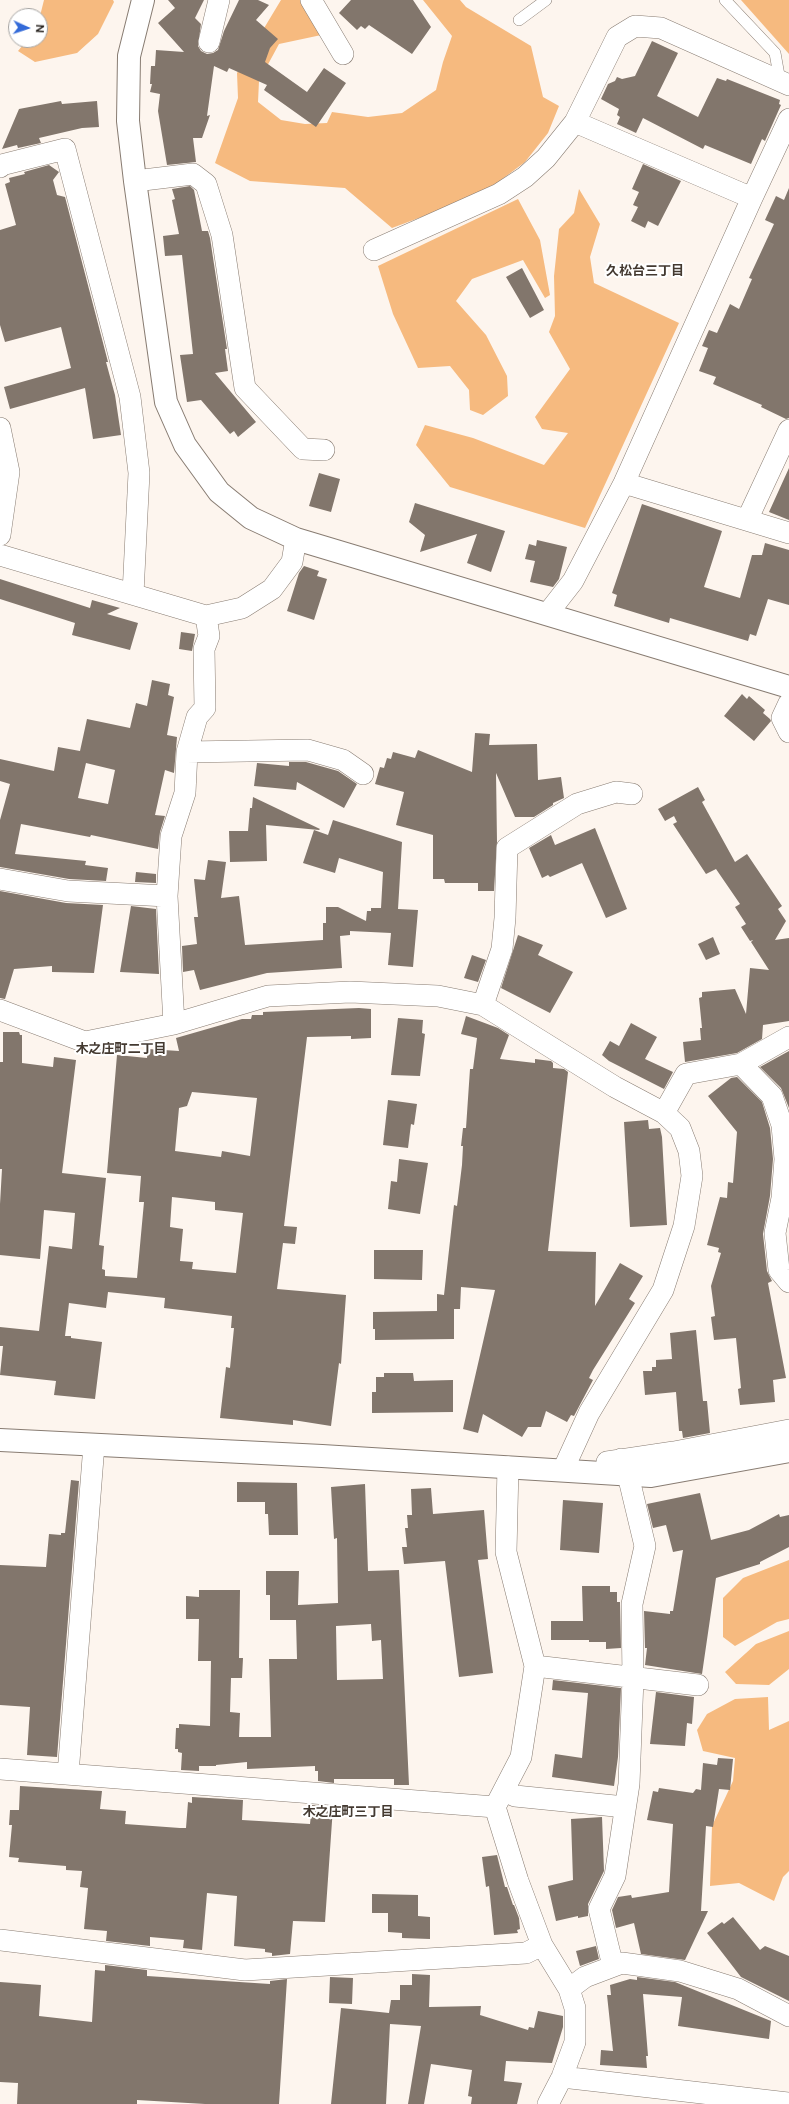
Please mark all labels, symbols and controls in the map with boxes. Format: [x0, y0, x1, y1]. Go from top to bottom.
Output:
north arrow [8, 8, 48, 48]
text: N [33, 24, 46, 33]
district label: 久松台三丁目 [606, 263, 684, 279]
district label: 木之庄町二丁目 [76, 1041, 166, 1057]
district label: 木之庄町三丁目 [303, 1804, 393, 1820]

